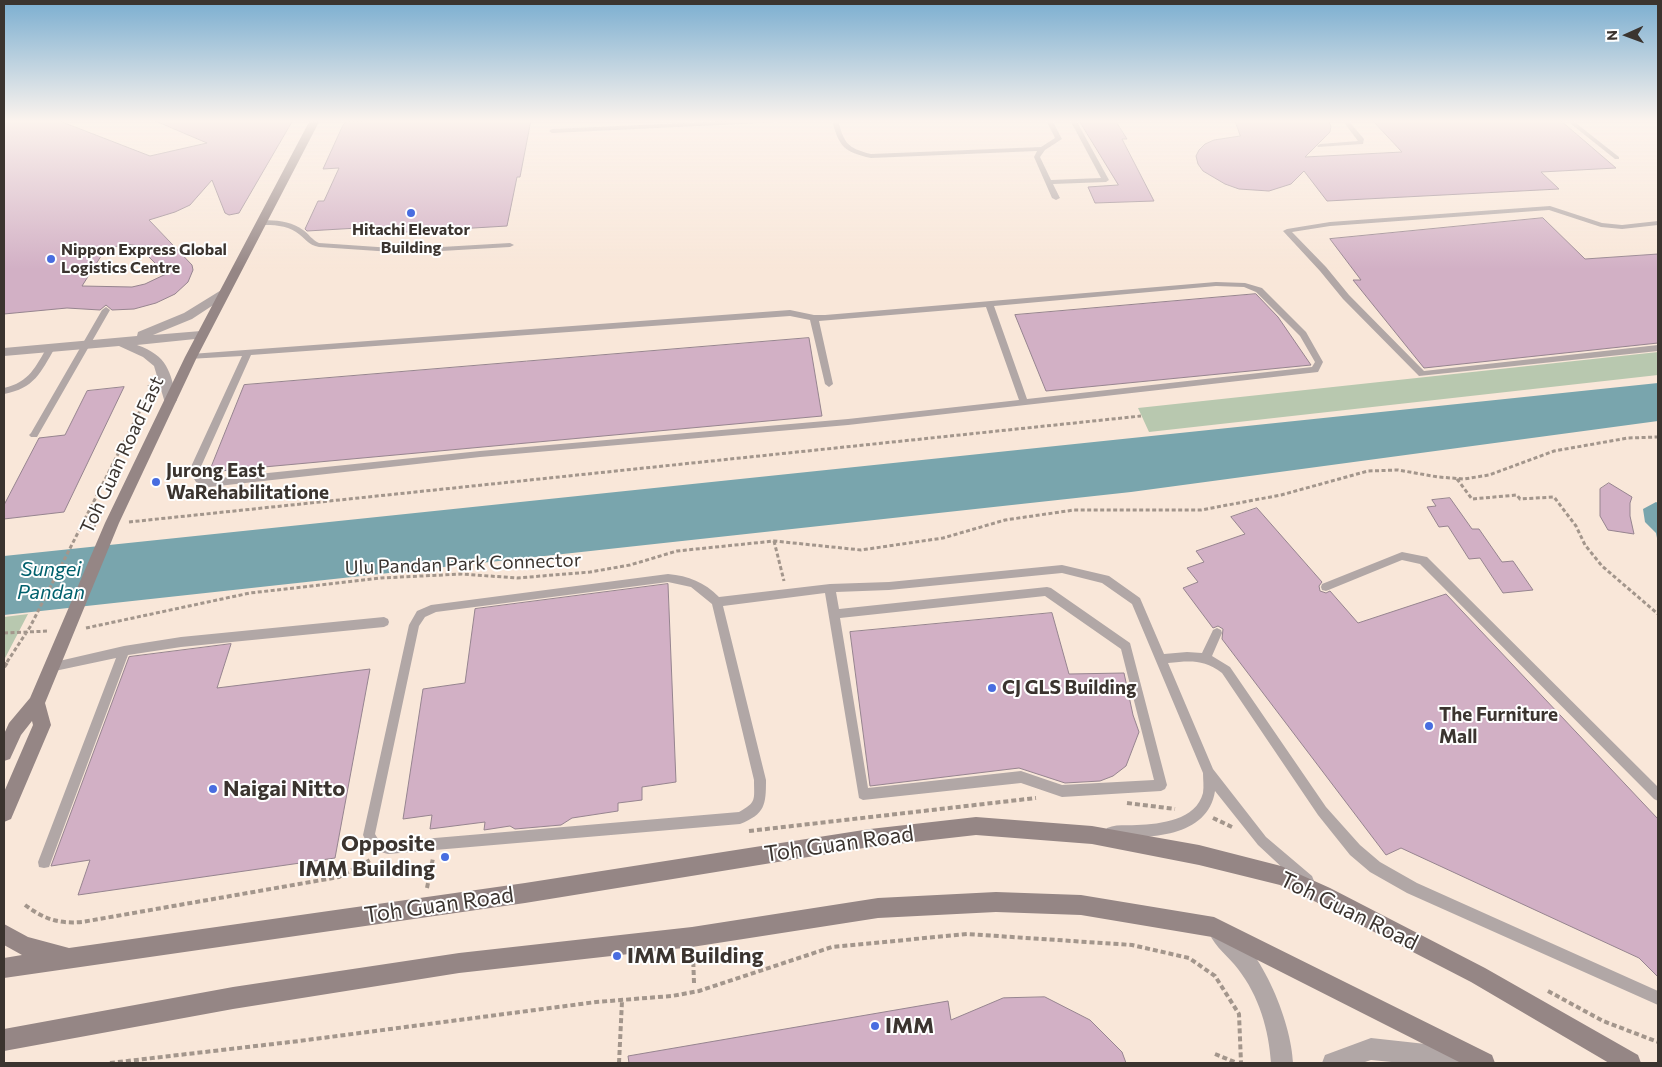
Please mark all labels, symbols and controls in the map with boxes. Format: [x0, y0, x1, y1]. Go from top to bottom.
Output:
north arrow [1602, 10, 1652, 60]
text: N [1603, 30, 1620, 41]
marker: Hitachi Elevator Building [405, 207, 417, 219]
place label: Hitachi Elevator Building [352, 220, 470, 258]
place label: Nippon Express Global Logistics Centre [61, 240, 227, 278]
marker: Nippon Express Global Logistics Centre [45, 253, 57, 265]
street label: Toh Guan Road East [75, 373, 169, 537]
place label: Jurong East WaRehabilitatione [166, 460, 329, 504]
marker: Jurong East WaRehabilitatione [150, 476, 162, 488]
street label: Ulu Pandan Park Connector [344, 548, 582, 580]
water label: Sungei Pandan [17, 557, 85, 604]
place label: CJ GLS Building [1002, 677, 1136, 699]
marker: CJ GLS Building [986, 682, 998, 694]
place label: The Furniture Mall [1439, 704, 1558, 748]
marker: The Furniture Mall [1423, 720, 1435, 732]
place label: Naigai Nitto [223, 776, 345, 802]
marker: Naigai Nitto [207, 783, 219, 795]
street label: Toh Guan Road [763, 820, 915, 868]
place label: Opposite IMM Building [298, 831, 435, 882]
marker: Opposite IMM Building [439, 851, 451, 863]
street label: Toh Guan Road [1276, 866, 1422, 956]
street label: Toh Guan Road [363, 881, 515, 929]
place label: IMM Building [627, 943, 764, 969]
marker: IMM Building [611, 950, 623, 962]
place label: IMM [885, 1013, 934, 1039]
marker: IMM [869, 1020, 881, 1032]

